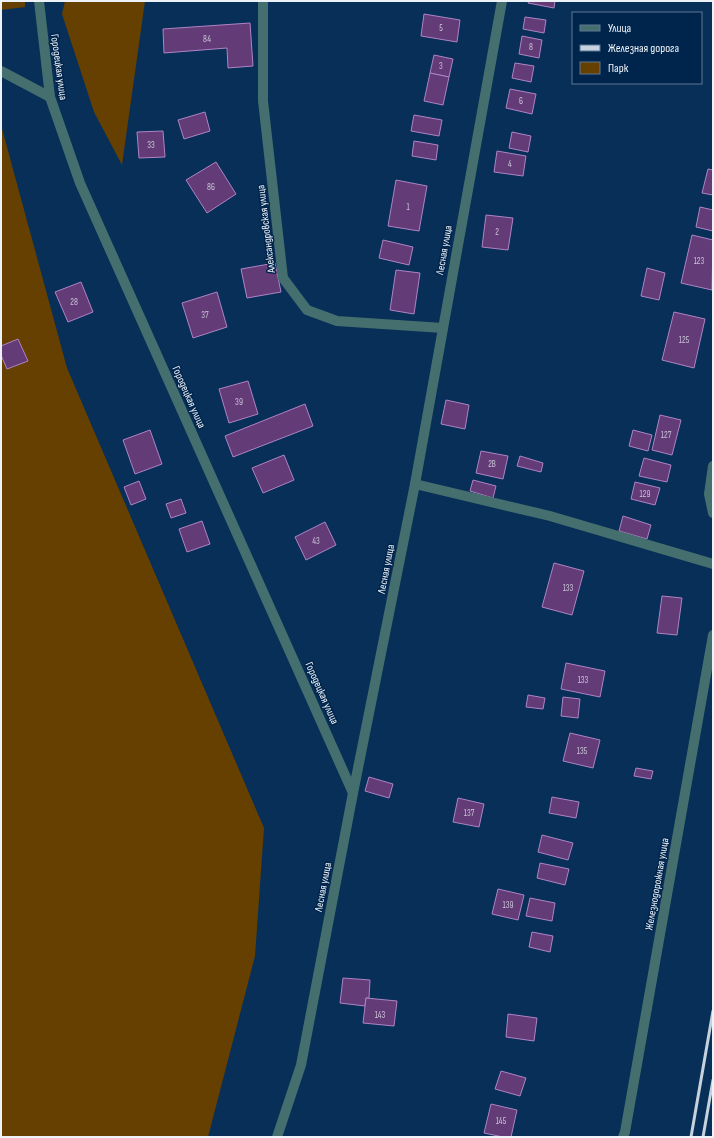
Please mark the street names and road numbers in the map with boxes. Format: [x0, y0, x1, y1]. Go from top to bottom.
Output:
street label: Городецкая улица [48, 33, 70, 101]
street label: Александровская улица [254, 184, 278, 275]
street label: Лесная улица [433, 224, 455, 277]
street label: Городецкая улица [170, 364, 208, 430]
street label: Лесная улица [375, 543, 397, 596]
street label: Городецкая улица [303, 660, 341, 726]
street label: Железнодорожная улица [642, 837, 672, 931]
street label: Лесная улица [312, 861, 334, 914]

